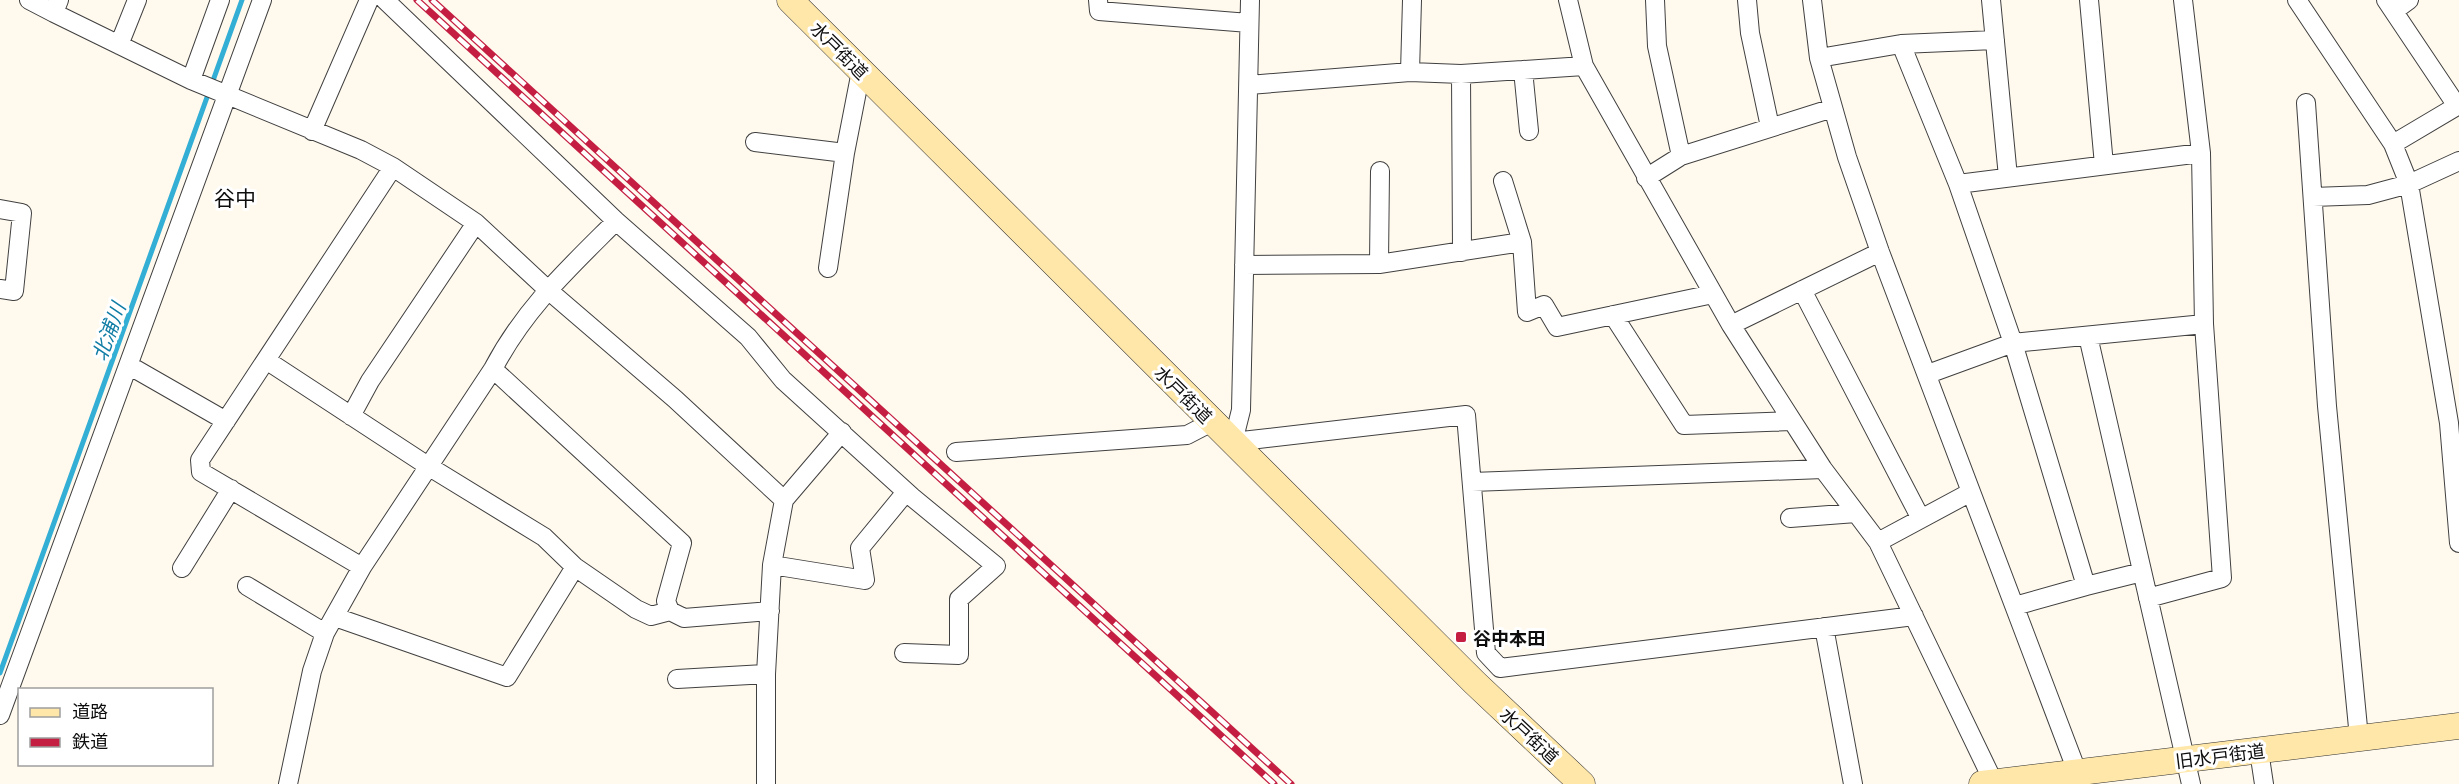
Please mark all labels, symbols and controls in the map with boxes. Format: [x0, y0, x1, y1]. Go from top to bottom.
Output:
street label: 水戸街道 [805, 15, 875, 85]
district label: 谷中 [214, 181, 256, 212]
water label: 北浦川 [83, 296, 132, 364]
street label: 水戸街道 [1149, 359, 1219, 429]
place label: 谷中本田 [1473, 624, 1545, 651]
marker: 谷中本田 [1454, 630, 1468, 644]
legend [18, 688, 213, 766]
text: 道路 [72, 697, 108, 724]
street label: 水戸街道 [1494, 701, 1566, 769]
text: 鉄道 [72, 727, 108, 754]
street label: 旧水戸街道 [2174, 736, 2266, 774]

